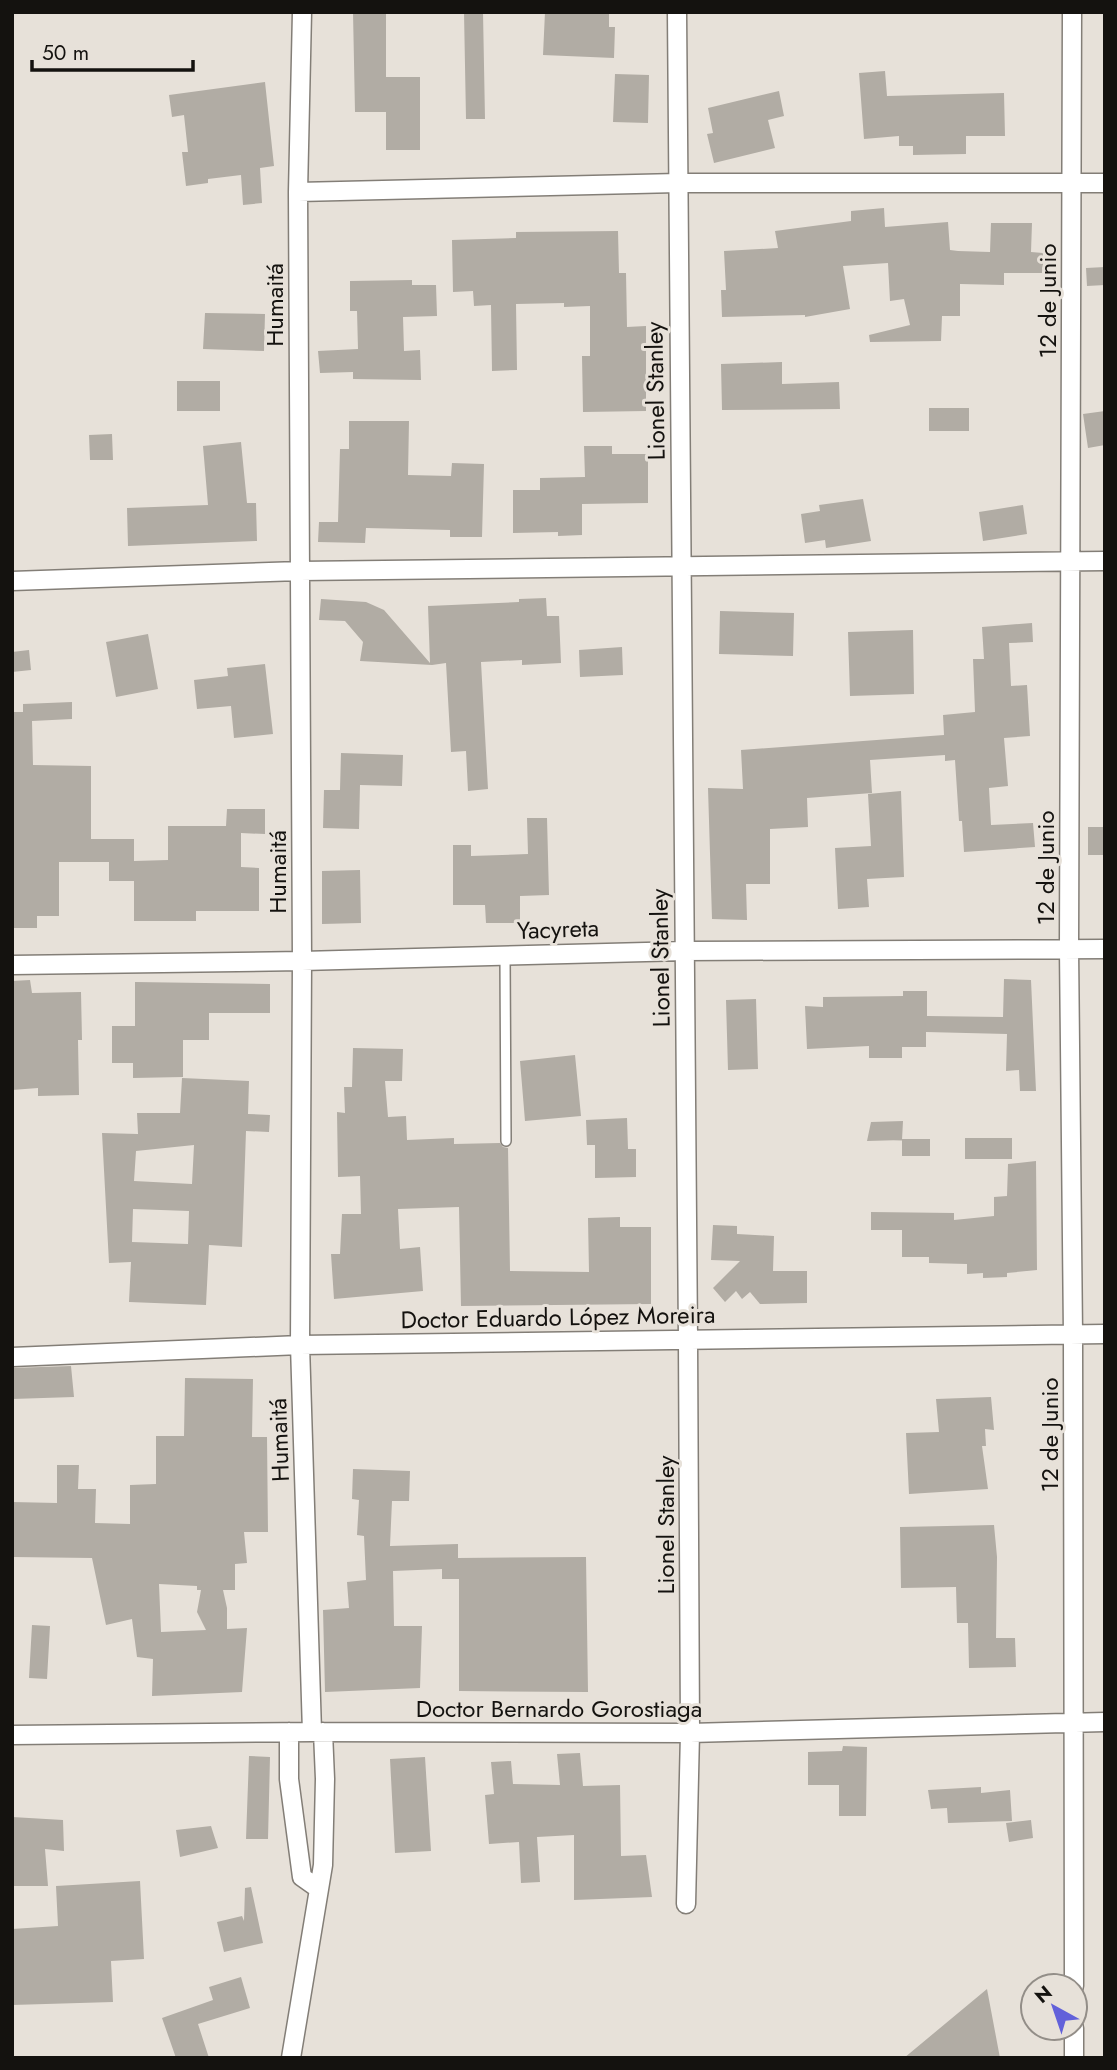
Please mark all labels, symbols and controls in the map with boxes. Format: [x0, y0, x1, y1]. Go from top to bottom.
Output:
scale bar [32, 28, 192, 72]
text: 50 m [42, 38, 89, 68]
street label: 12 de Junio [1030, 243, 1065, 359]
street label: Humaitá [257, 263, 292, 347]
street label: Lionel Stanley [636, 321, 674, 461]
street label: 12 de Junio [1028, 810, 1063, 926]
street label: Humaitá [260, 830, 295, 914]
street label: Lionel Stanley [641, 888, 679, 1028]
street label: Yacyreta [516, 910, 600, 948]
street label: Doctor Eduardo López Moreira [400, 1297, 716, 1337]
street label: 12 de Junio [1032, 1377, 1067, 1493]
street label: Humaitá [260, 1398, 298, 1482]
street label: Lionel Stanley [648, 1455, 683, 1594]
street label: Doctor Bernardo Gorostiaga [416, 1691, 702, 1726]
north arrow [1019, 1972, 1089, 2042]
text: N [1029, 1979, 1058, 2010]

